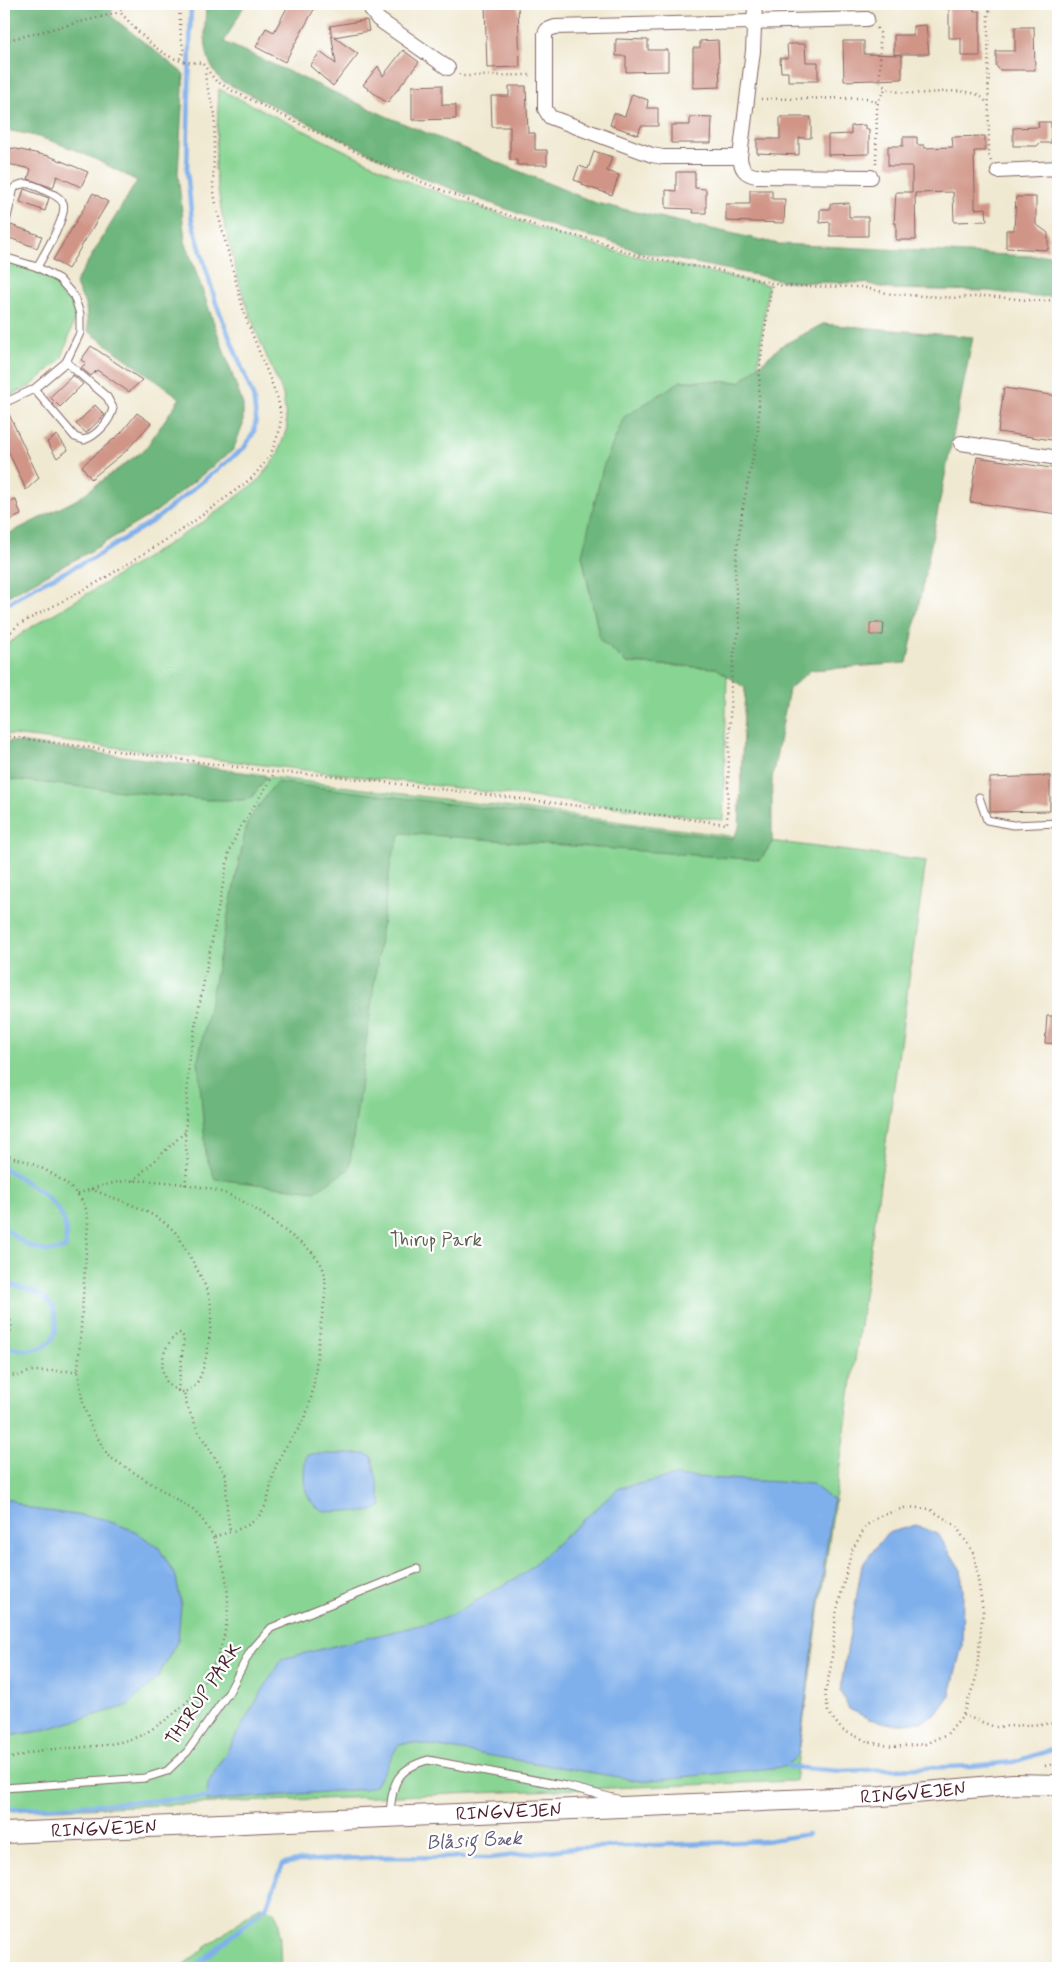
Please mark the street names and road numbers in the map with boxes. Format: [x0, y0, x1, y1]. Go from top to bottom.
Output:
street label: THIRUP PARK [160, 1637, 248, 1751]
street label: RINGVEJEN [860, 1776, 967, 1809]
street label: RINGVEJEN [455, 1797, 562, 1826]
street label: RINGVEJEN [51, 1814, 157, 1844]

